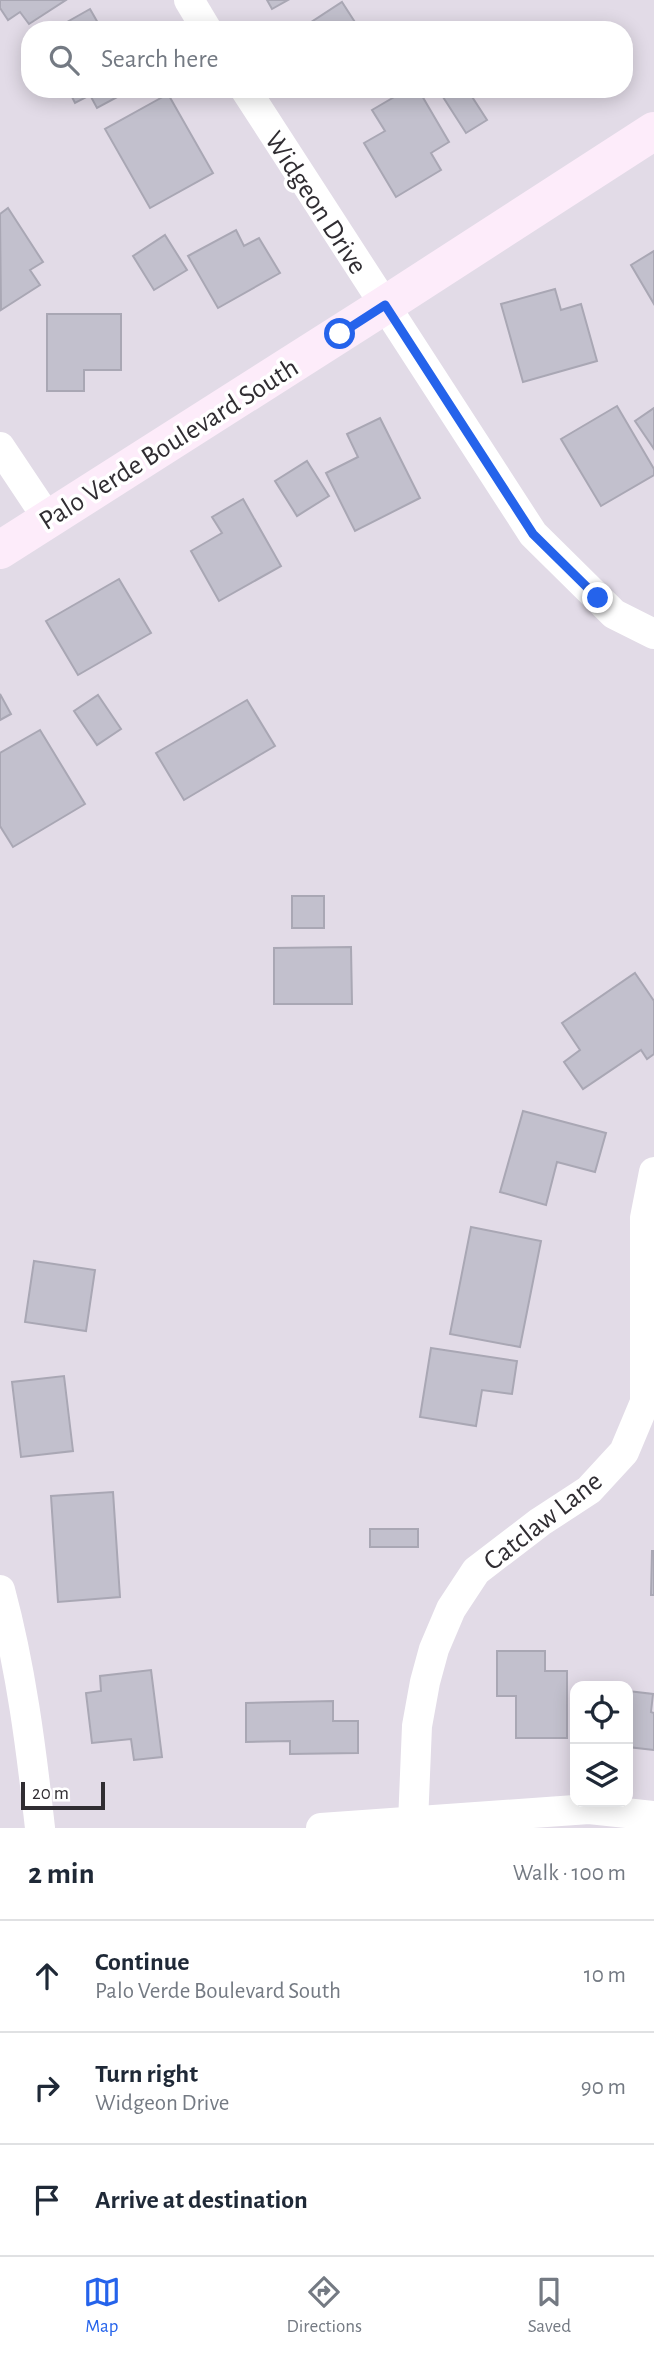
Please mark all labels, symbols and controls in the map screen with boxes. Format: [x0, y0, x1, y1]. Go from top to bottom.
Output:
search box [21, 21, 633, 98]
icon: search [45, 41, 83, 79]
text: Search here [101, 46, 219, 72]
street label: Widgeon Drive [259, 127, 372, 279]
route start [324, 318, 355, 349]
street label: Palo Verde Boulevard South [35, 353, 303, 536]
route end [582, 582, 613, 613]
street label: Catclaw Lane [479, 1467, 608, 1576]
map controls [570, 1681, 633, 1807]
button: locate [570, 1681, 633, 1744]
button: layers [570, 1744, 633, 1807]
scale bar [21, 1779, 105, 1811]
text: 20 m [32, 1784, 69, 1803]
text: 2 min [28, 1859, 95, 1889]
text: Walk · 100 m [513, 1862, 626, 1885]
text: Continue [95, 1949, 190, 1975]
icon: ahead [28, 1957, 66, 1995]
text: 10 m [584, 1964, 626, 1987]
text: Palo Verde Boulevard South [95, 1980, 341, 2003]
text: Turn right [95, 2061, 198, 2087]
icon: right [28, 2069, 66, 2107]
text: 90 m [581, 2076, 626, 2099]
text: Widgeon Drive [95, 2092, 229, 2115]
icon: arrive [28, 2181, 66, 2219]
text: Arrive at destination [95, 2187, 308, 2213]
tab: Map [83, 2273, 121, 2338]
tab: Directions [286, 2273, 362, 2338]
tab: Saved [528, 2273, 571, 2338]

